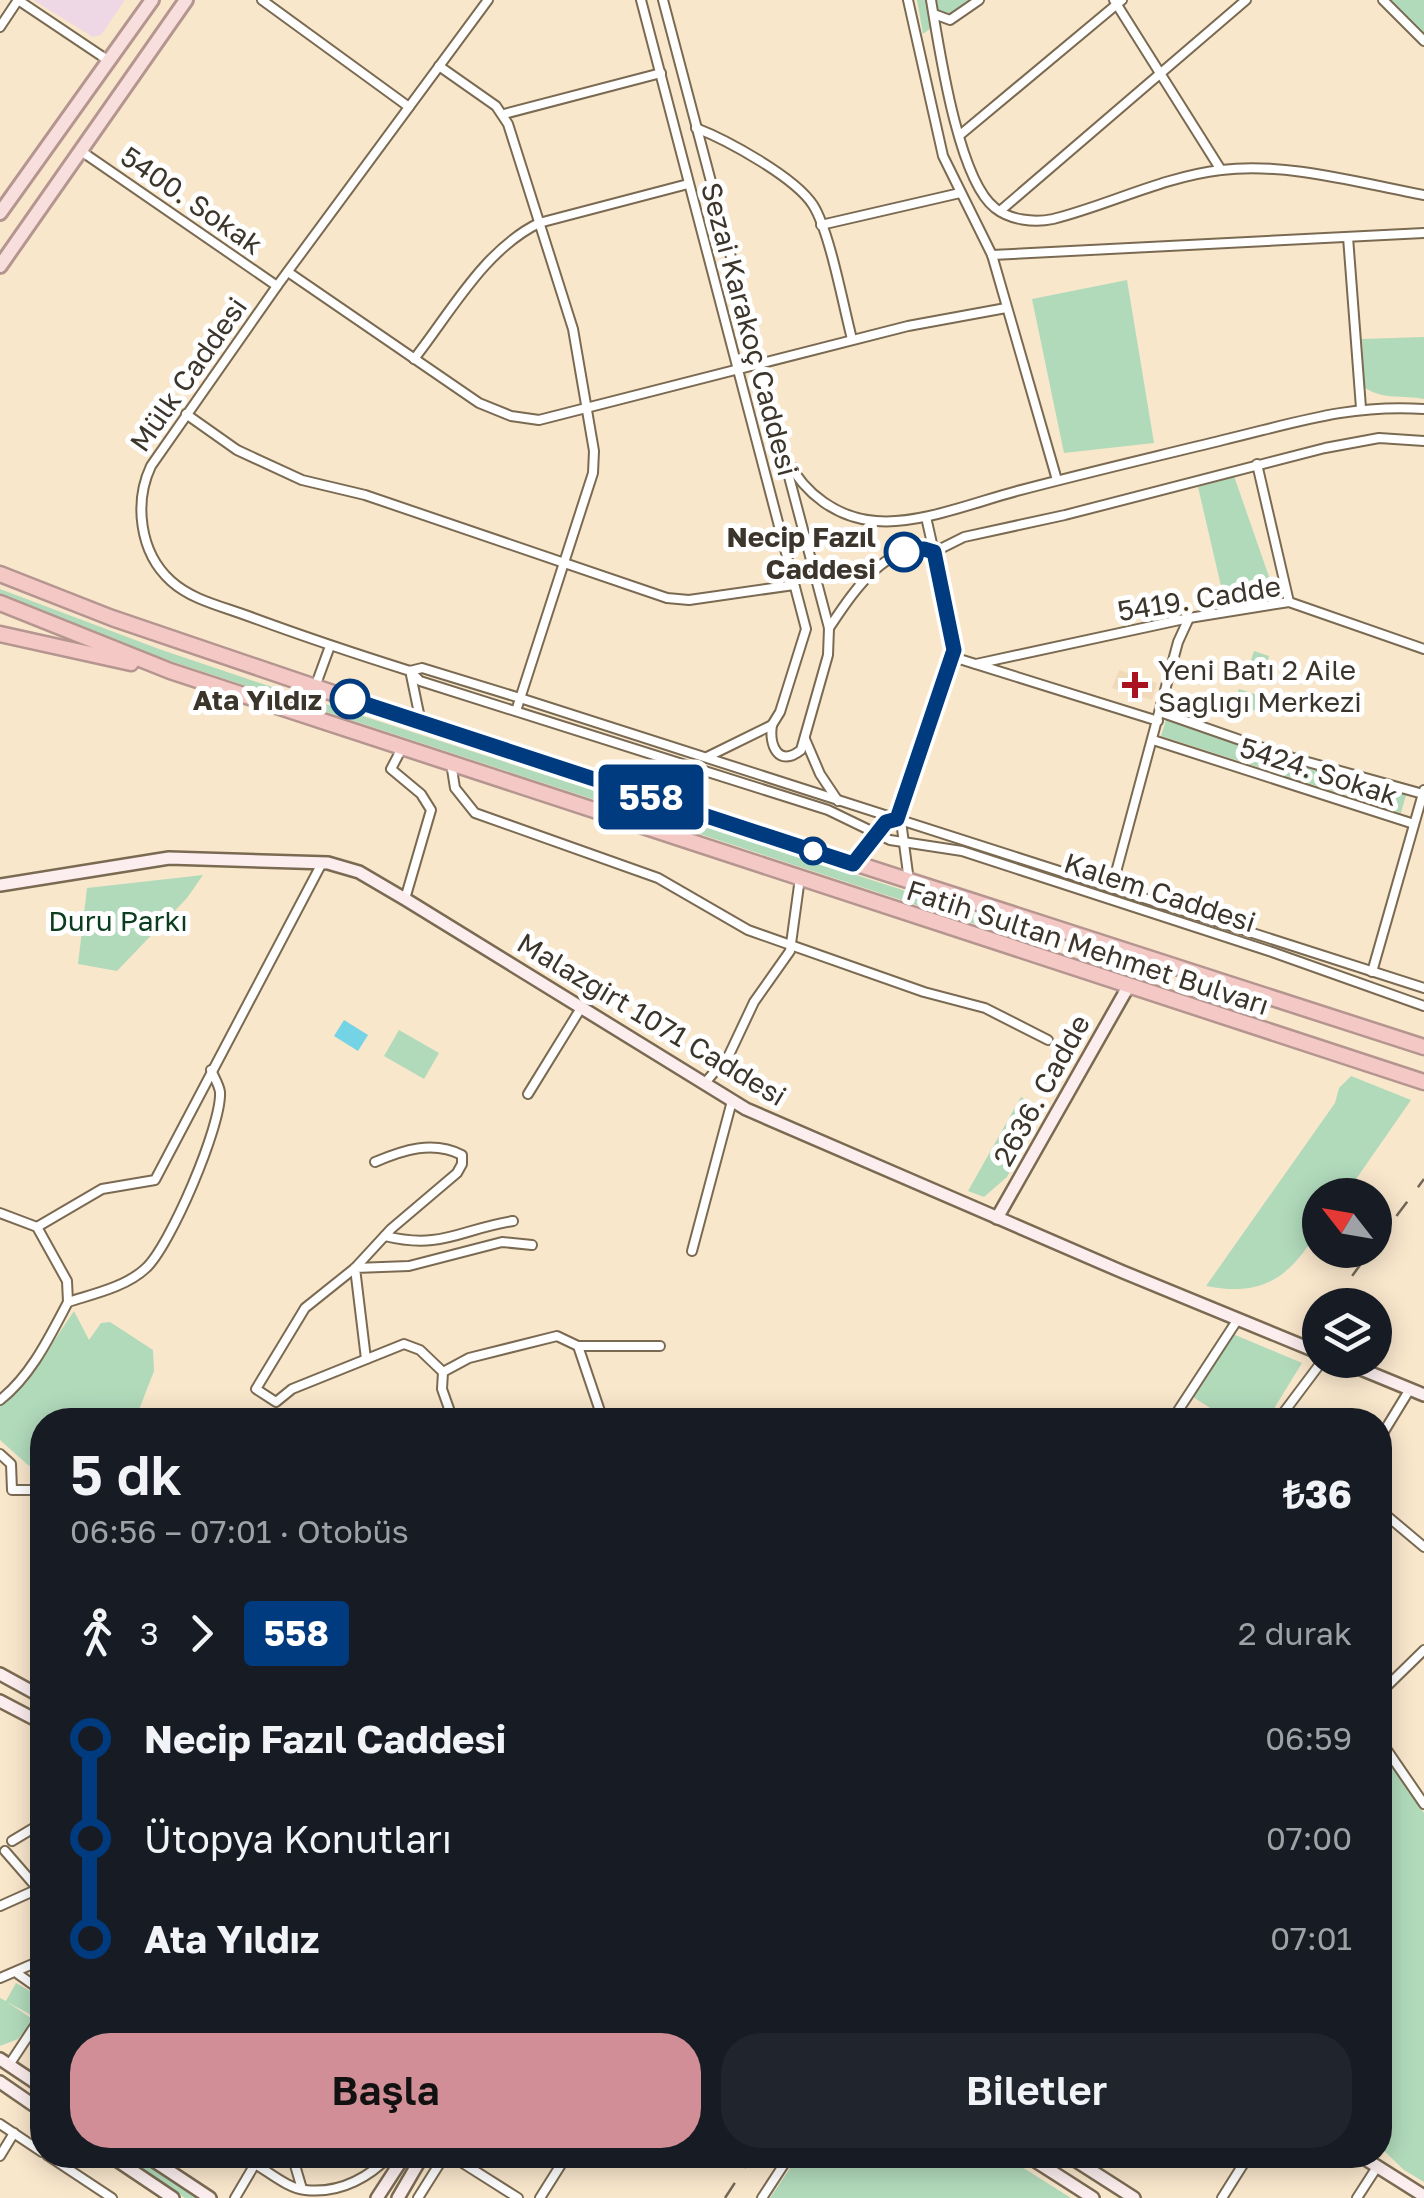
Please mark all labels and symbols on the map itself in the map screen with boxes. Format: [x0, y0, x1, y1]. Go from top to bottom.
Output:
street label: 5400. Sokak [115, 139, 269, 261]
street label: Sezai Karakoç Caddesi [695, 179, 805, 479]
street label: Mülk Caddesi [123, 291, 253, 457]
place label: Necip Fazıl Caddesi [727, 520, 876, 585]
marker: Necip Fazıl Caddesi [885, 533, 923, 571]
street label: 5419. Cadde [1115, 569, 1283, 627]
place label: Yeni Batı 2 Aile Sağlığı Merkezi [1158, 653, 1362, 718]
marker: Yeni Batı 2 Aile Sağlığı Merkezi [1122, 672, 1148, 698]
marker: Ata Yıldız [331, 680, 369, 718]
place label: Ata Yıldız [193, 683, 322, 716]
street label: 5424. Sokak [1236, 730, 1402, 812]
line badge: 558 [594, 764, 708, 830]
unlabelled marker [800, 838, 826, 864]
street label: Kalem Caddesi [1060, 845, 1260, 939]
street label: Fatih Sultan Mehmet Bulvarı [903, 873, 1273, 1021]
park label: Duru Parkı [48, 904, 188, 937]
street label: Malazgirt 1071 Caddesi [512, 926, 792, 1112]
street label: 2636. Cadde [986, 1009, 1096, 1171]
north arrow [1302, 1178, 1392, 1268]

